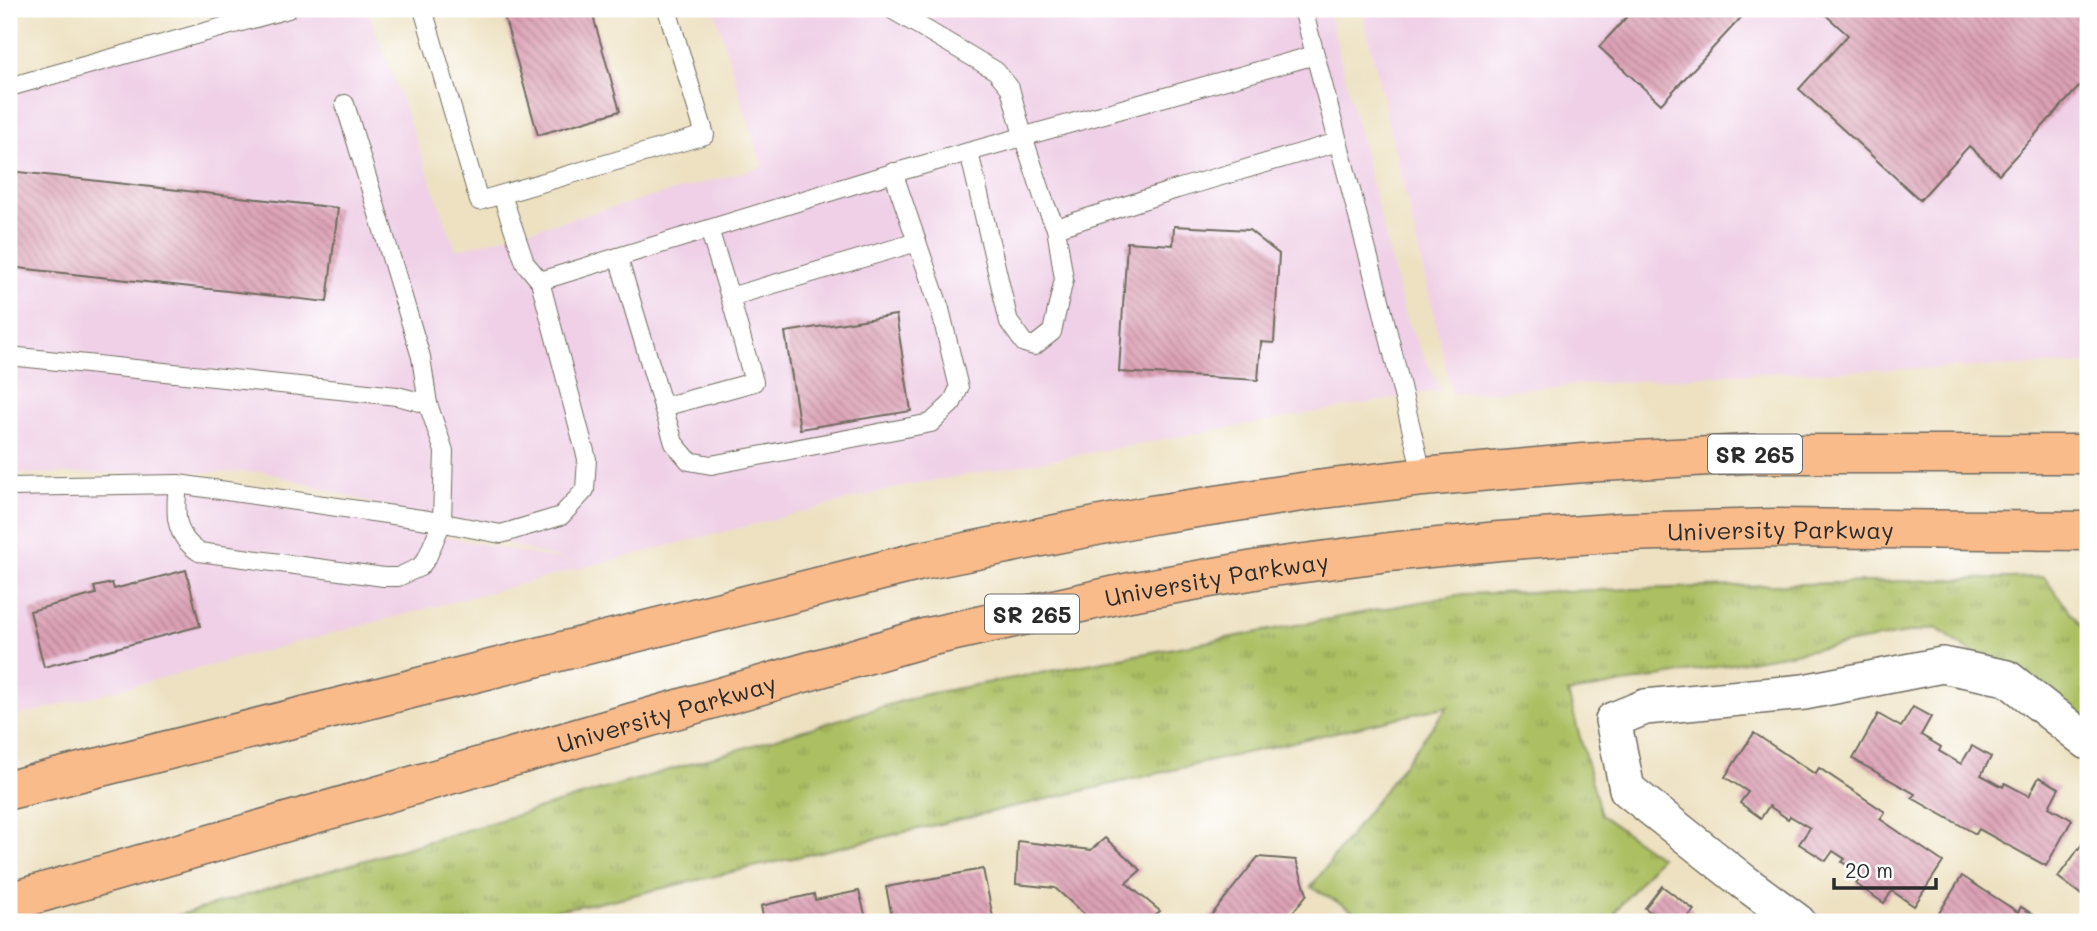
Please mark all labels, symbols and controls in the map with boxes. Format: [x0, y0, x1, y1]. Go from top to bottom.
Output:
road number: SR 265 [1708, 435, 1802, 474]
street label: University Parkway [1667, 512, 1894, 546]
street label: University Parkway [1102, 545, 1330, 613]
road number: SR 265 [985, 594, 1079, 634]
street label: University Parkway [553, 666, 779, 759]
scale bar [1834, 847, 1936, 891]
text: 20 m [1845, 856, 1893, 883]

